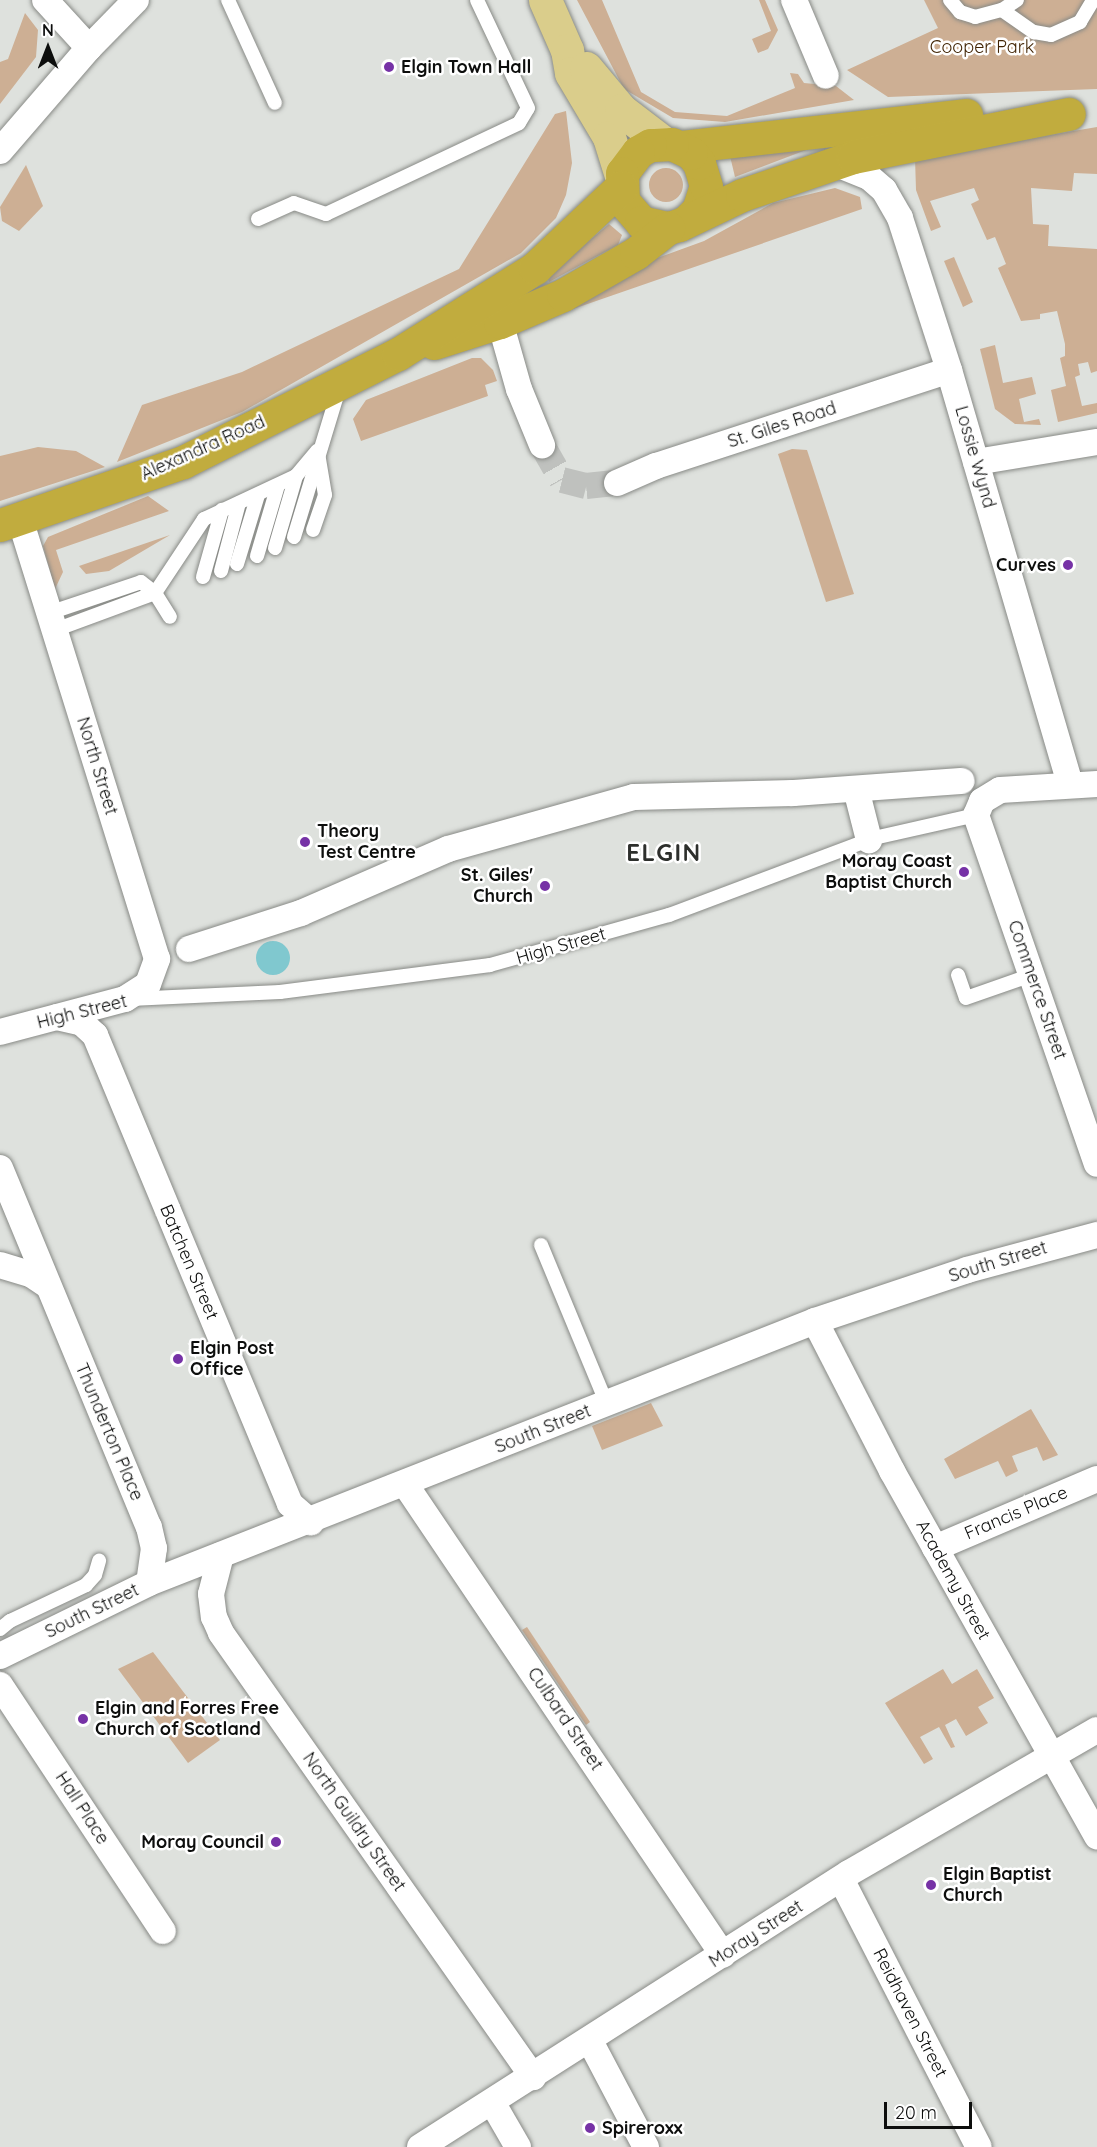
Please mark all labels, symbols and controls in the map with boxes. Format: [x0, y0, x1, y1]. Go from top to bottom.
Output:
north arrow [18, 18, 78, 78]
text: N [42, 20, 54, 40]
park label: Cooper Park [930, 36, 1034, 58]
place label: Elgin Town Hall [401, 56, 531, 78]
marker: Elgin Town Hall [382, 60, 396, 74]
street label: St. Giles Road [725, 397, 839, 453]
street label: Lossie Wynd [950, 403, 1000, 511]
street label: Alexandra Road [138, 411, 268, 485]
place label: Curves [996, 554, 1056, 576]
marker: Curves [1061, 558, 1075, 572]
street label: North Street [72, 714, 122, 818]
place label: Theory Test Centre [317, 821, 416, 864]
marker: Theory Test Centre [298, 835, 312, 849]
district label: ELGIN [626, 839, 702, 867]
place label: Moray Coast Baptist Church [825, 851, 952, 894]
place label: St. Giles' Church [461, 865, 533, 908]
marker: Moray Coast Baptist Church [957, 865, 971, 879]
marker: St. Giles' Church [538, 879, 552, 893]
street label: Commerce Street [1003, 918, 1071, 1062]
street label: High Street [514, 923, 608, 969]
street label: High Street [35, 990, 129, 1034]
street label: Batchen Street [155, 1201, 223, 1323]
street label: South Street [946, 1237, 1050, 1287]
place label: Elgin Post Office [190, 1338, 274, 1380]
marker: Elgin Post Office [171, 1352, 185, 1366]
street label: Thunderton Place [70, 1360, 148, 1504]
street label: South Street [492, 1400, 594, 1458]
street label: Francis Place [961, 1482, 1071, 1544]
street label: Academy Street [911, 1516, 995, 1644]
street label: South Street [42, 1579, 142, 1643]
street label: Culbard Street [523, 1663, 607, 1775]
place label: Elgin and Forres Free Church of Scotland [95, 1698, 279, 1740]
marker: Elgin and Forres Free Church of Scotland [76, 1712, 90, 1726]
street label: North Guildry Street [298, 1748, 410, 1896]
street label: Hall Place [51, 1768, 113, 1848]
place label: Moray Council [141, 1831, 264, 1853]
marker: Moray Council [269, 1835, 283, 1849]
place label: Elgin Baptist Church [943, 1864, 1052, 1906]
marker: Elgin Baptist Church [924, 1878, 938, 1892]
street label: Moray Street [705, 1896, 807, 1972]
street label: Reidhaven Street [868, 1945, 952, 2081]
scale bar [887, 2090, 976, 2128]
text: 20 m [895, 2101, 937, 2124]
place label: Spireroxx [602, 2117, 683, 2139]
marker: Spireroxx [583, 2121, 597, 2135]

